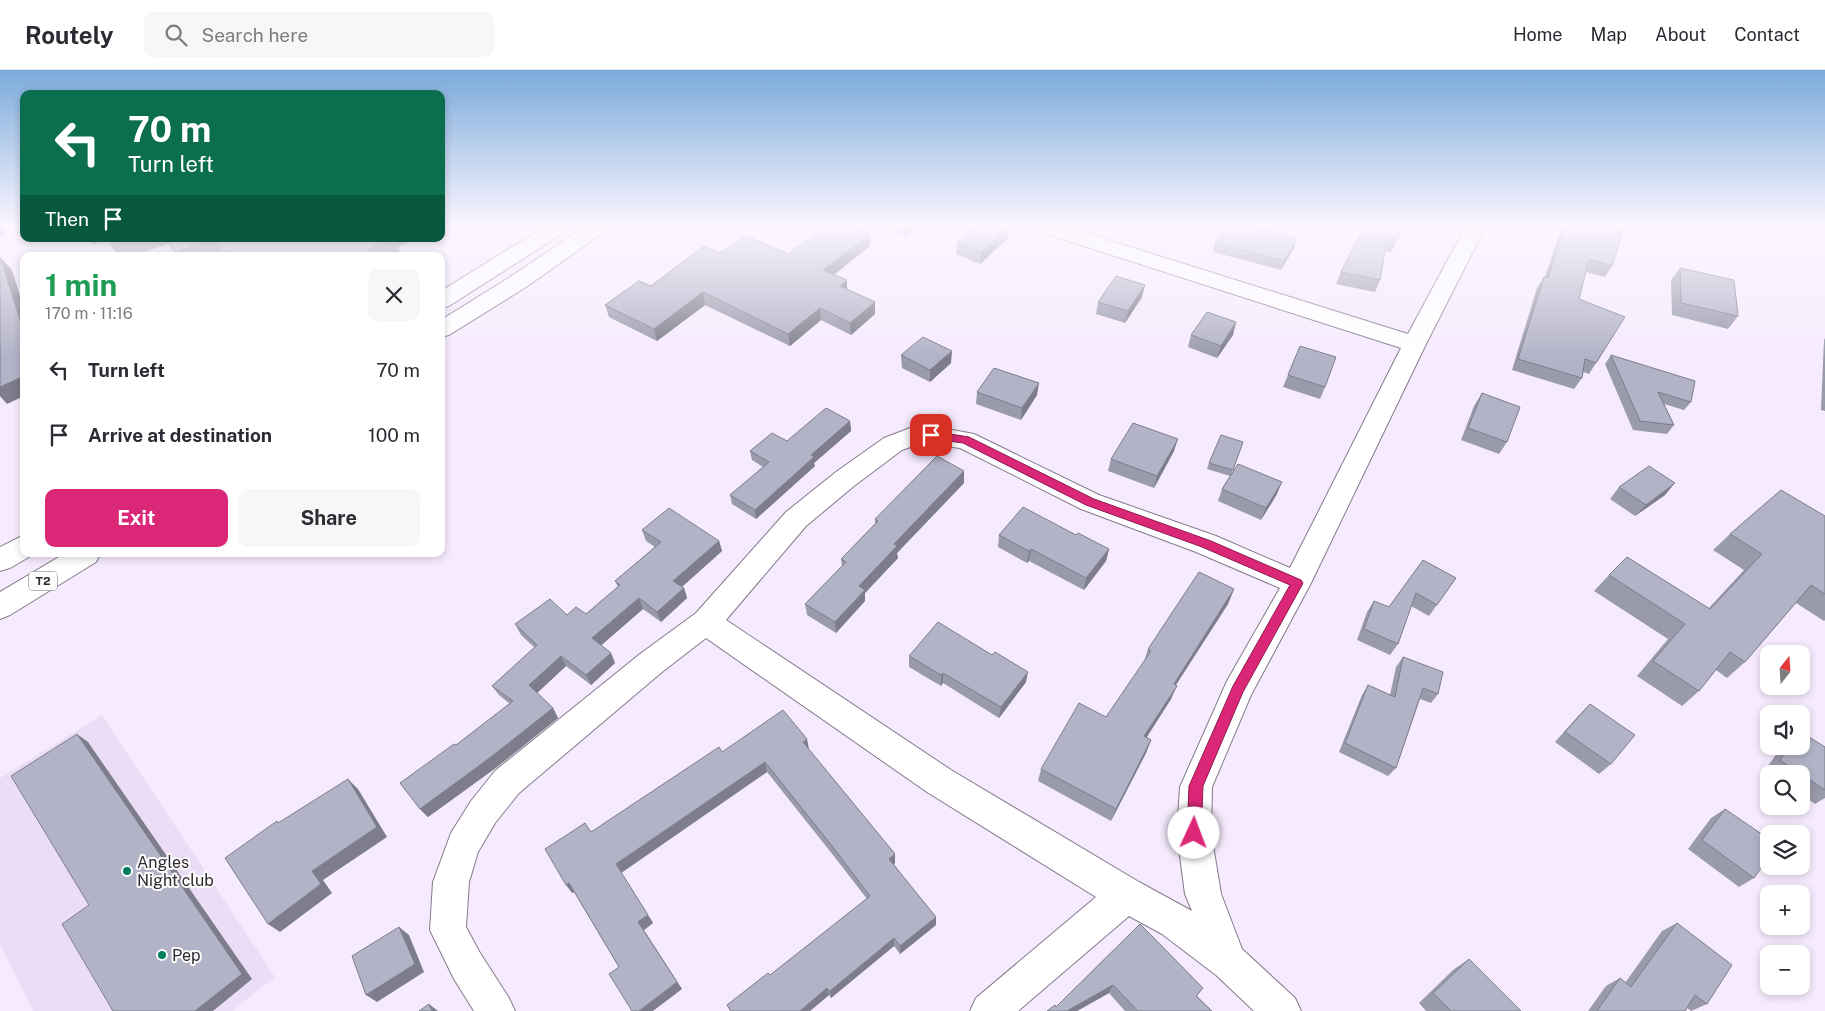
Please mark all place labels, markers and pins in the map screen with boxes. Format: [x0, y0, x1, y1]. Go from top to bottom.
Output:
pin [910, 414, 952, 456]
place label: Angles Night club [137, 853, 214, 890]
marker: Angles Night club [121, 865, 133, 877]
place label: Pep [172, 946, 201, 965]
marker: Pep [156, 949, 168, 961]

